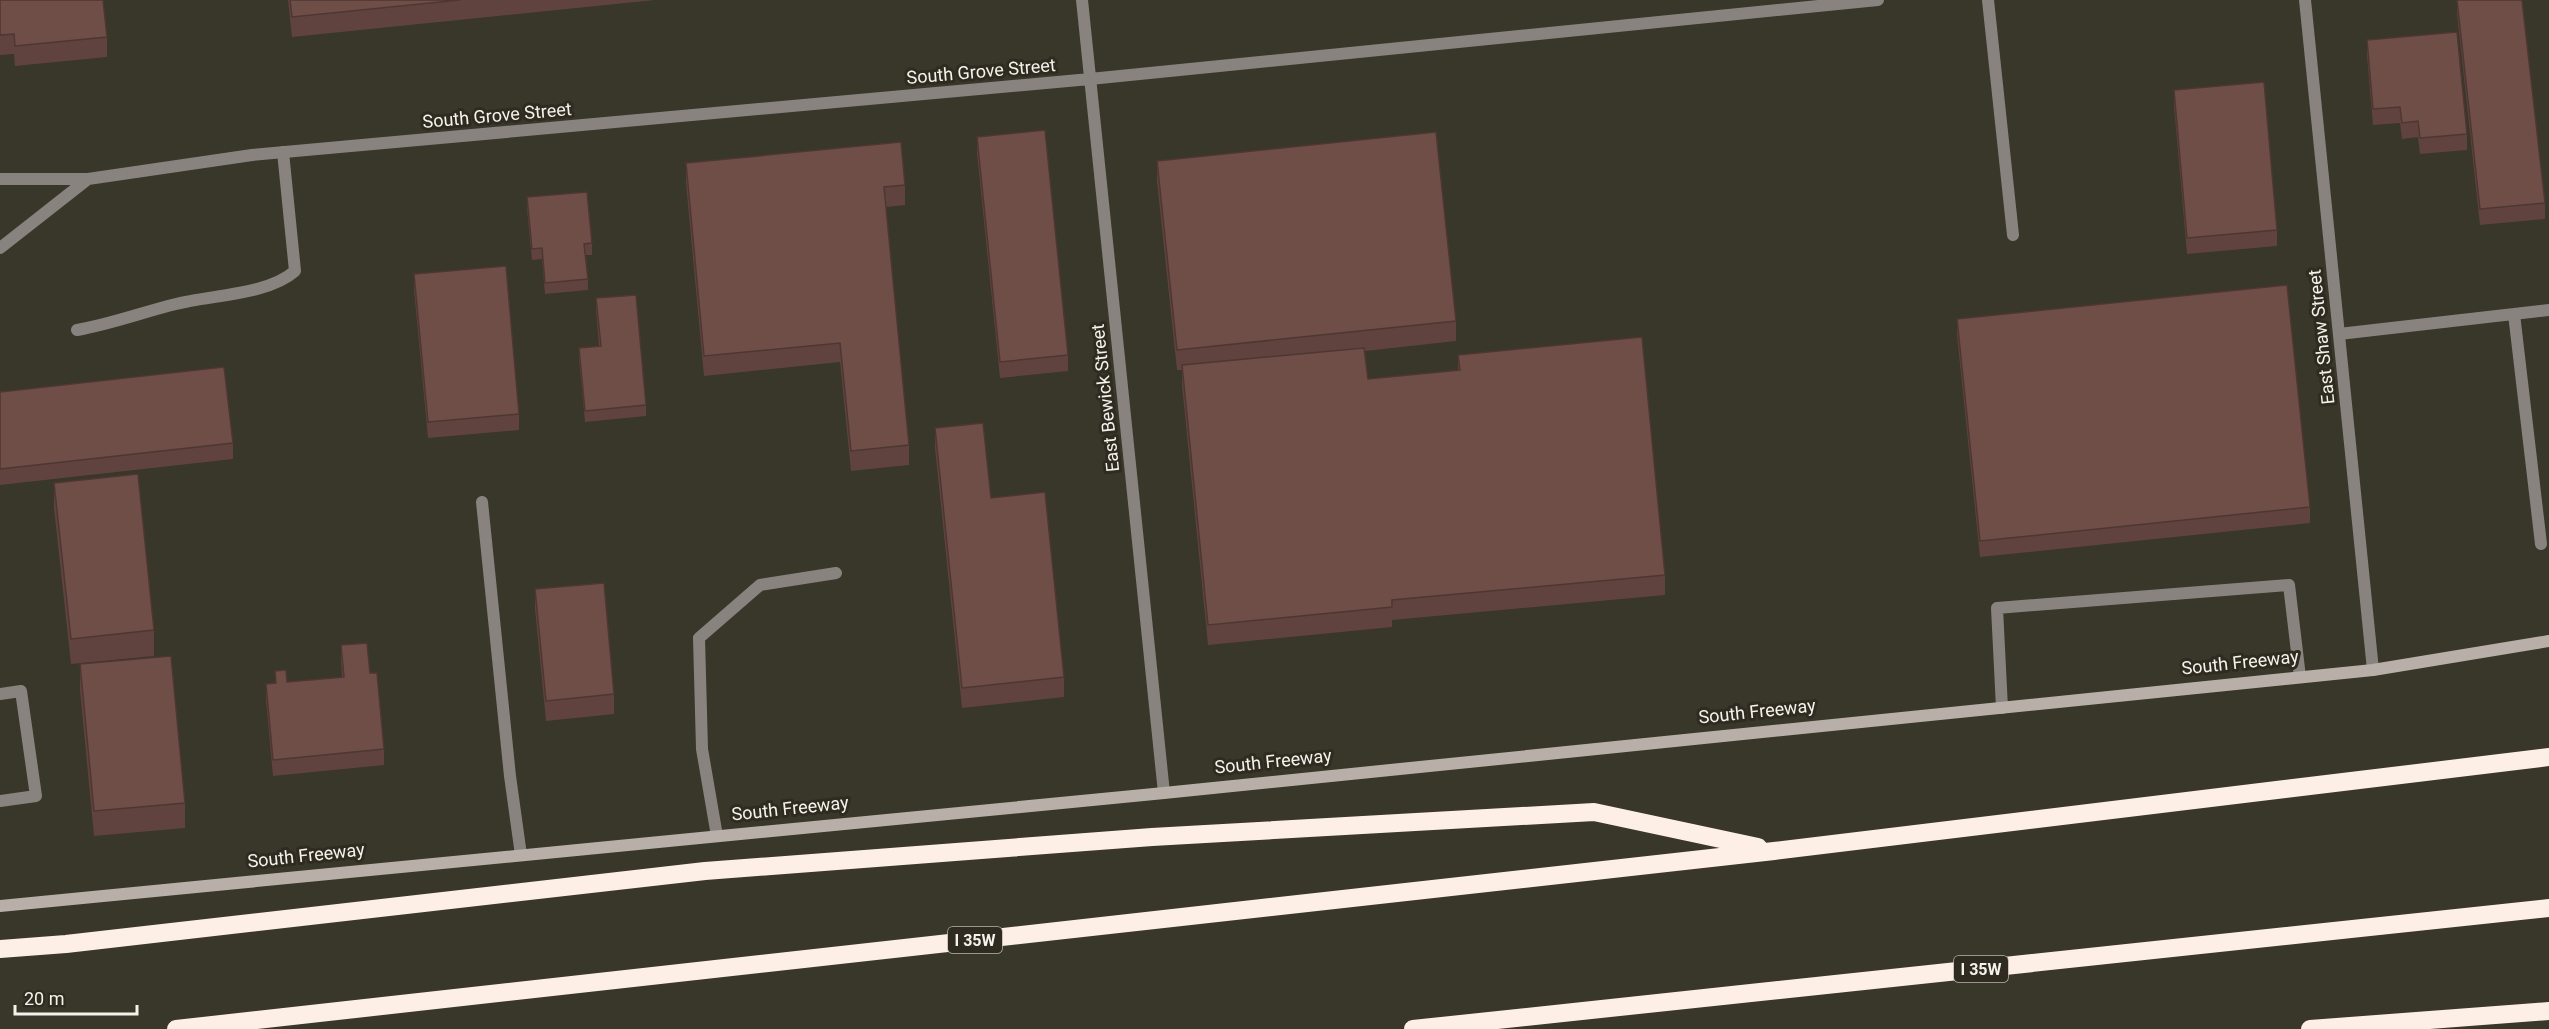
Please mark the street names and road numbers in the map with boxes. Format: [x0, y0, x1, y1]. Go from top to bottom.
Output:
street label: South Grove Street [906, 54, 1057, 88]
street label: South Grove Street [422, 98, 573, 132]
street label: East Shaw Street [2303, 268, 2339, 405]
street label: East Bewick Street [1087, 323, 1123, 473]
street label: South Freeway [2180, 645, 2300, 679]
street label: South Freeway [1697, 694, 1817, 728]
street label: South Freeway [1213, 744, 1333, 778]
street label: South Freeway [730, 791, 850, 825]
street label: South Freeway [246, 838, 366, 872]
road number: I 35W [948, 927, 1002, 953]
road number: I 35W [1954, 956, 2008, 982]

